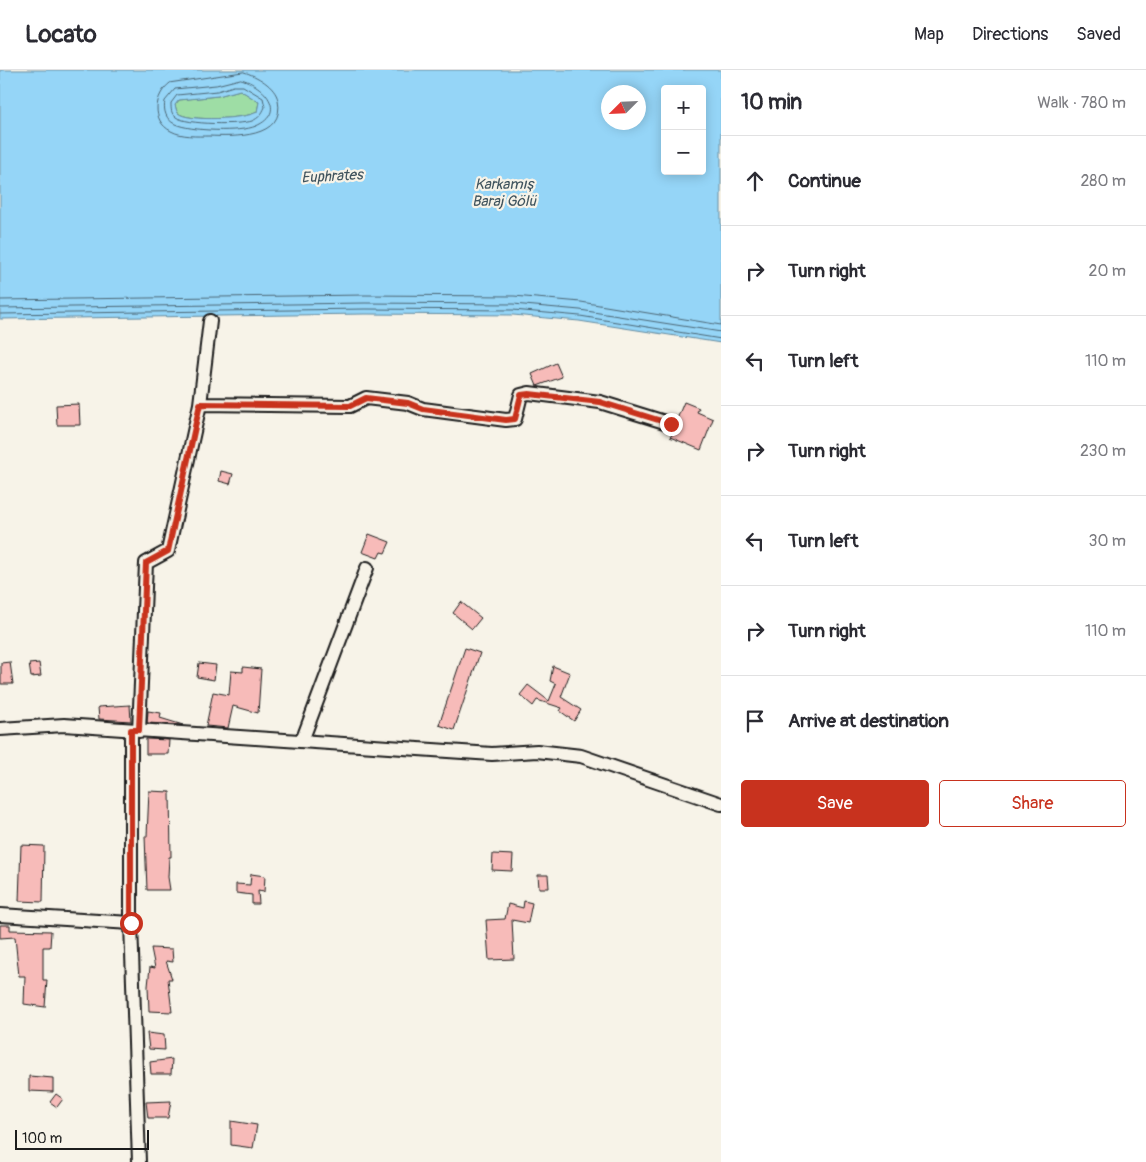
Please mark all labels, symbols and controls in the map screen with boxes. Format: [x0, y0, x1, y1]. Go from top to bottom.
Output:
text: Locato [25, 20, 97, 49]
text: Map [914, 23, 944, 46]
text: Directions [972, 23, 1048, 46]
text: Saved [1076, 23, 1121, 46]
north arrow [601, 85, 646, 130]
map controls [661, 85, 706, 175]
button: + [661, 85, 706, 130]
text: 10 min [741, 89, 802, 116]
text: Walk · 780 m [1037, 93, 1126, 113]
button: − [661, 130, 706, 175]
water label: Euphrates [301, 165, 366, 188]
icon: ahead [741, 167, 769, 195]
text: Continue [788, 169, 861, 193]
text: 280 m [1080, 171, 1126, 191]
water label: Karkamış Baraj Gölü [472, 175, 537, 211]
icon: right [741, 257, 769, 285]
text: Turn right [788, 259, 866, 283]
text: 20 m [1088, 261, 1126, 281]
icon: left [741, 347, 769, 375]
text: Turn left [788, 349, 858, 373]
text: 110 m [1085, 351, 1126, 371]
route end [660, 413, 683, 436]
icon: right [741, 437, 769, 465]
text: Turn right [788, 439, 866, 463]
text: 230 m [1080, 441, 1126, 461]
icon: left [741, 527, 769, 555]
text: Turn left [788, 529, 858, 553]
text: 30 m [1088, 531, 1126, 551]
icon: right [741, 617, 769, 645]
text: Turn right [788, 619, 866, 643]
text: 110 m [1085, 621, 1126, 641]
icon: arrive [741, 707, 769, 735]
text: Arrive at destination [788, 709, 949, 733]
button: Save [741, 780, 929, 827]
button: Share [939, 780, 1126, 827]
route start [120, 912, 143, 935]
scale bar [15, 1127, 149, 1150]
text: 100 m [22, 1130, 62, 1147]

